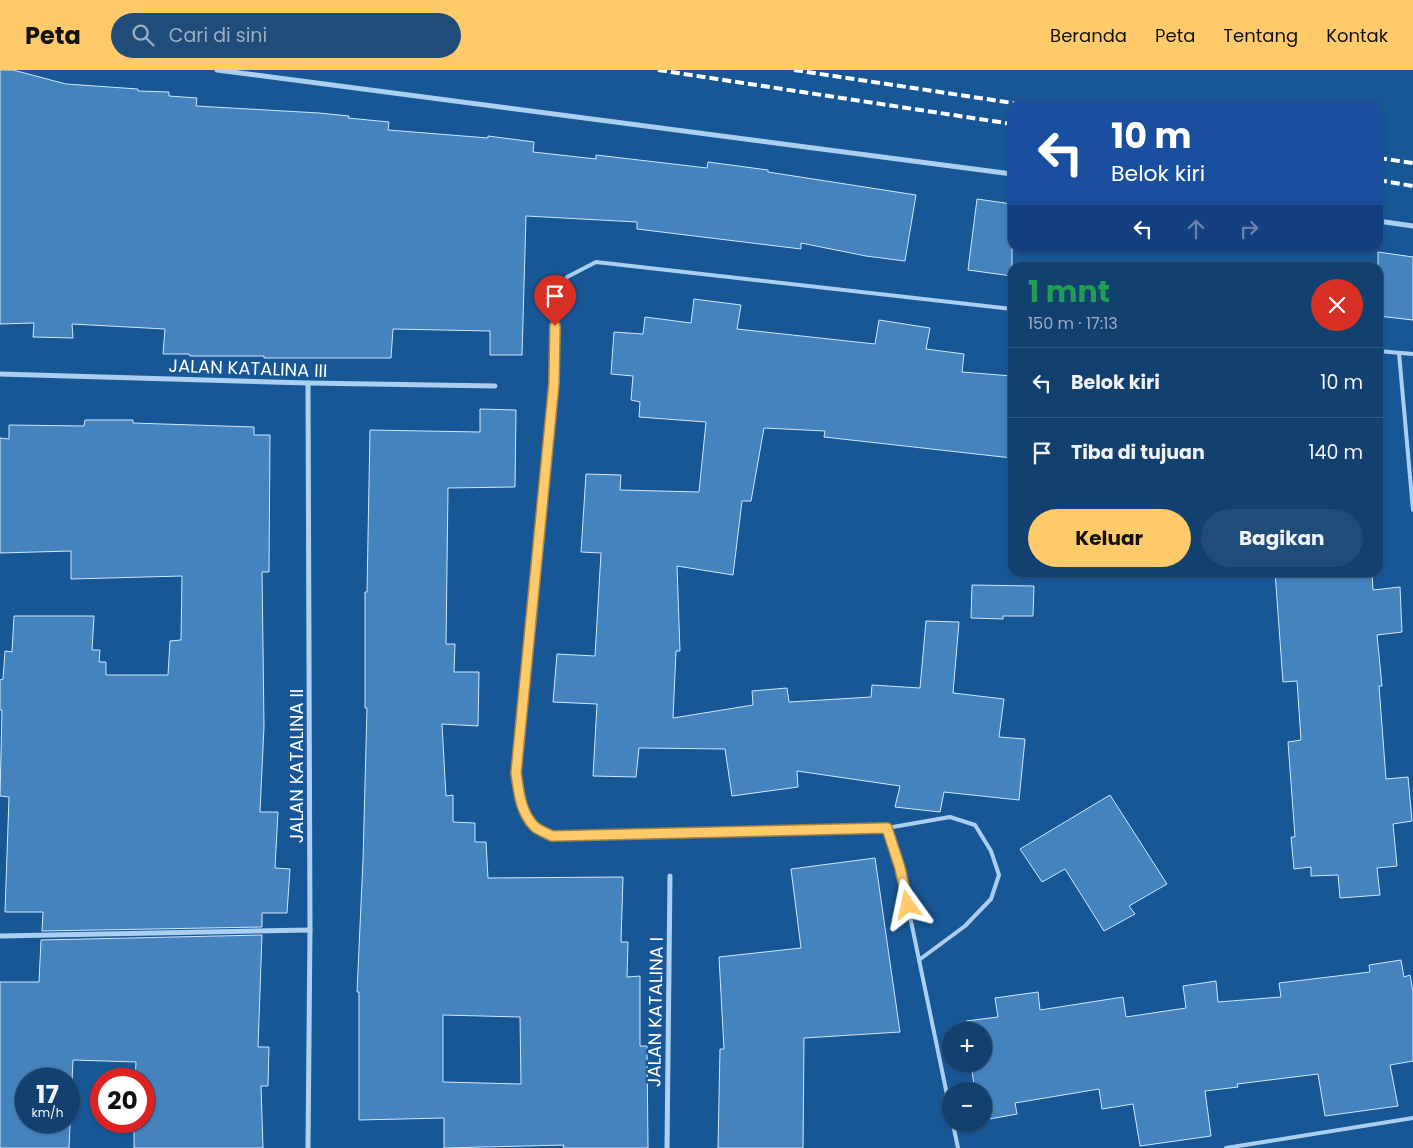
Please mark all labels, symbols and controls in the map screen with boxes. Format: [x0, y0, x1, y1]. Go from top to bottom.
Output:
search box [111, 13, 461, 58]
text: Peta [25, 19, 81, 52]
icon: search [129, 21, 157, 49]
text: Cari di sini [169, 22, 267, 49]
text: Beranda [1050, 23, 1127, 48]
text: Peta [1155, 23, 1195, 48]
text: Tentang [1223, 23, 1298, 48]
text: Kontak [1326, 23, 1388, 48]
text: 10 m [1111, 111, 1191, 160]
icon: left [1028, 120, 1093, 185]
text: Belok kiri [1111, 158, 1205, 189]
icon: left [1129, 215, 1157, 243]
icon: ahead [1182, 215, 1210, 243]
icon: right [1235, 215, 1263, 243]
text: 1 mnt [1028, 270, 1110, 313]
pin [534, 275, 576, 326]
button: close [1311, 279, 1363, 331]
icon: arrive [541, 282, 569, 310]
text: 150 m · 17:13 [1028, 312, 1118, 335]
street label: JALAN KATALINA III [168, 353, 328, 383]
icon: left [1028, 369, 1056, 397]
text: Belok kiri [1071, 369, 1160, 396]
text: 10 m [1320, 369, 1363, 396]
icon: arrive [1028, 439, 1056, 467]
text: Tiba di tujuan [1071, 439, 1205, 466]
text: 140 m [1308, 439, 1363, 466]
button: Keluar [1028, 509, 1191, 567]
button: Bagikan [1201, 509, 1363, 567]
street label: JALAN KATALINA II [284, 689, 309, 843]
position arrow [881, 878, 933, 930]
street label: JALAN KATALINA I [641, 937, 669, 1087]
map controls [942, 1022, 992, 1132]
button: + [942, 1022, 992, 1072]
speed limit sign: 20 [90, 1068, 155, 1133]
text: 17 [36, 1077, 59, 1112]
button: − [942, 1082, 992, 1132]
text: km/h [32, 1104, 63, 1121]

